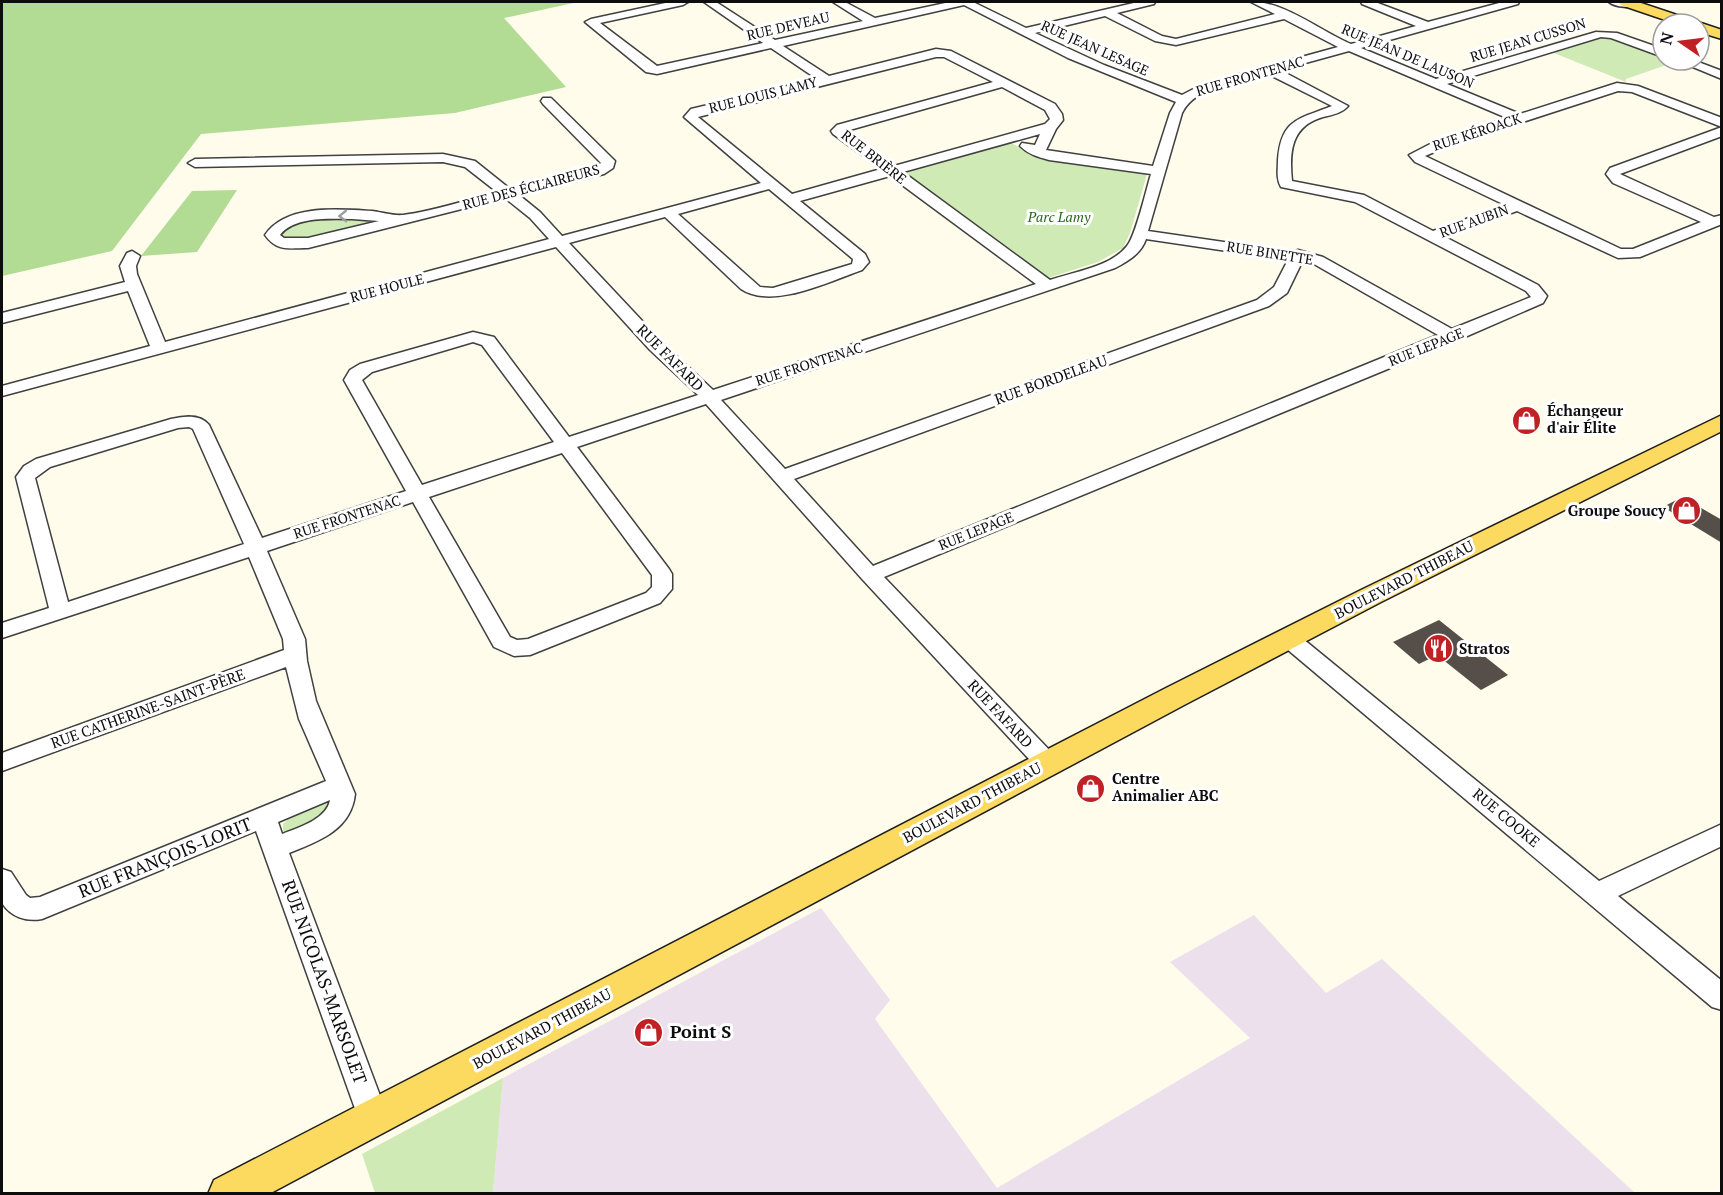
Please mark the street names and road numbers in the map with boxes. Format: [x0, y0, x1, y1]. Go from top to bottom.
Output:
street label: RUE DEVEAU [745, 7, 832, 44]
street label: RUE JEAN CUSSON [1468, 13, 1588, 66]
street label: RUE JEAN LESAGE [1038, 15, 1152, 80]
street label: RUE JEAN DE LAUSON [1339, 19, 1477, 92]
street label: RUE FRONTENAC [1194, 51, 1306, 100]
street label: RUE LOUIS LAMY [707, 72, 820, 117]
street label: RUE KÉROACK [1430, 108, 1524, 155]
street label: RUE BRIÈRE [838, 125, 911, 188]
street label: RUE DES ÉCLAIREURS [460, 159, 601, 214]
street label: RUE AUBIN [1437, 199, 1511, 242]
street label: RUE BINETTE [1225, 236, 1315, 269]
street label: RUE HOULE [348, 269, 426, 306]
street label: RUE FAFARD [633, 320, 708, 395]
street label: RUE LEPAGE [1385, 323, 1466, 370]
street label: RUE FRONTENAC [753, 337, 865, 390]
street label: RUE BORDELEAU [992, 349, 1110, 409]
street label: RUE FRONTENAC [291, 490, 403, 543]
street label: RUE LEPAGE [935, 507, 1016, 554]
street label: BOULEVARD THIBEAU [1330, 535, 1477, 623]
street label: RUE CATHERINE-SAINT-PÈRE [48, 664, 248, 753]
street label: RUE FAFARD [964, 675, 1038, 752]
street label: BOULEVARD THIBEAU [899, 757, 1044, 847]
street label: RUE COOKE [1469, 783, 1544, 851]
street label: RUE FRANÇOIS-LORIT [74, 811, 255, 903]
street label: RUE NICOLAS-MARSOLET [277, 876, 373, 1087]
street label: BOULEVARD THIBEAU [469, 983, 614, 1073]

